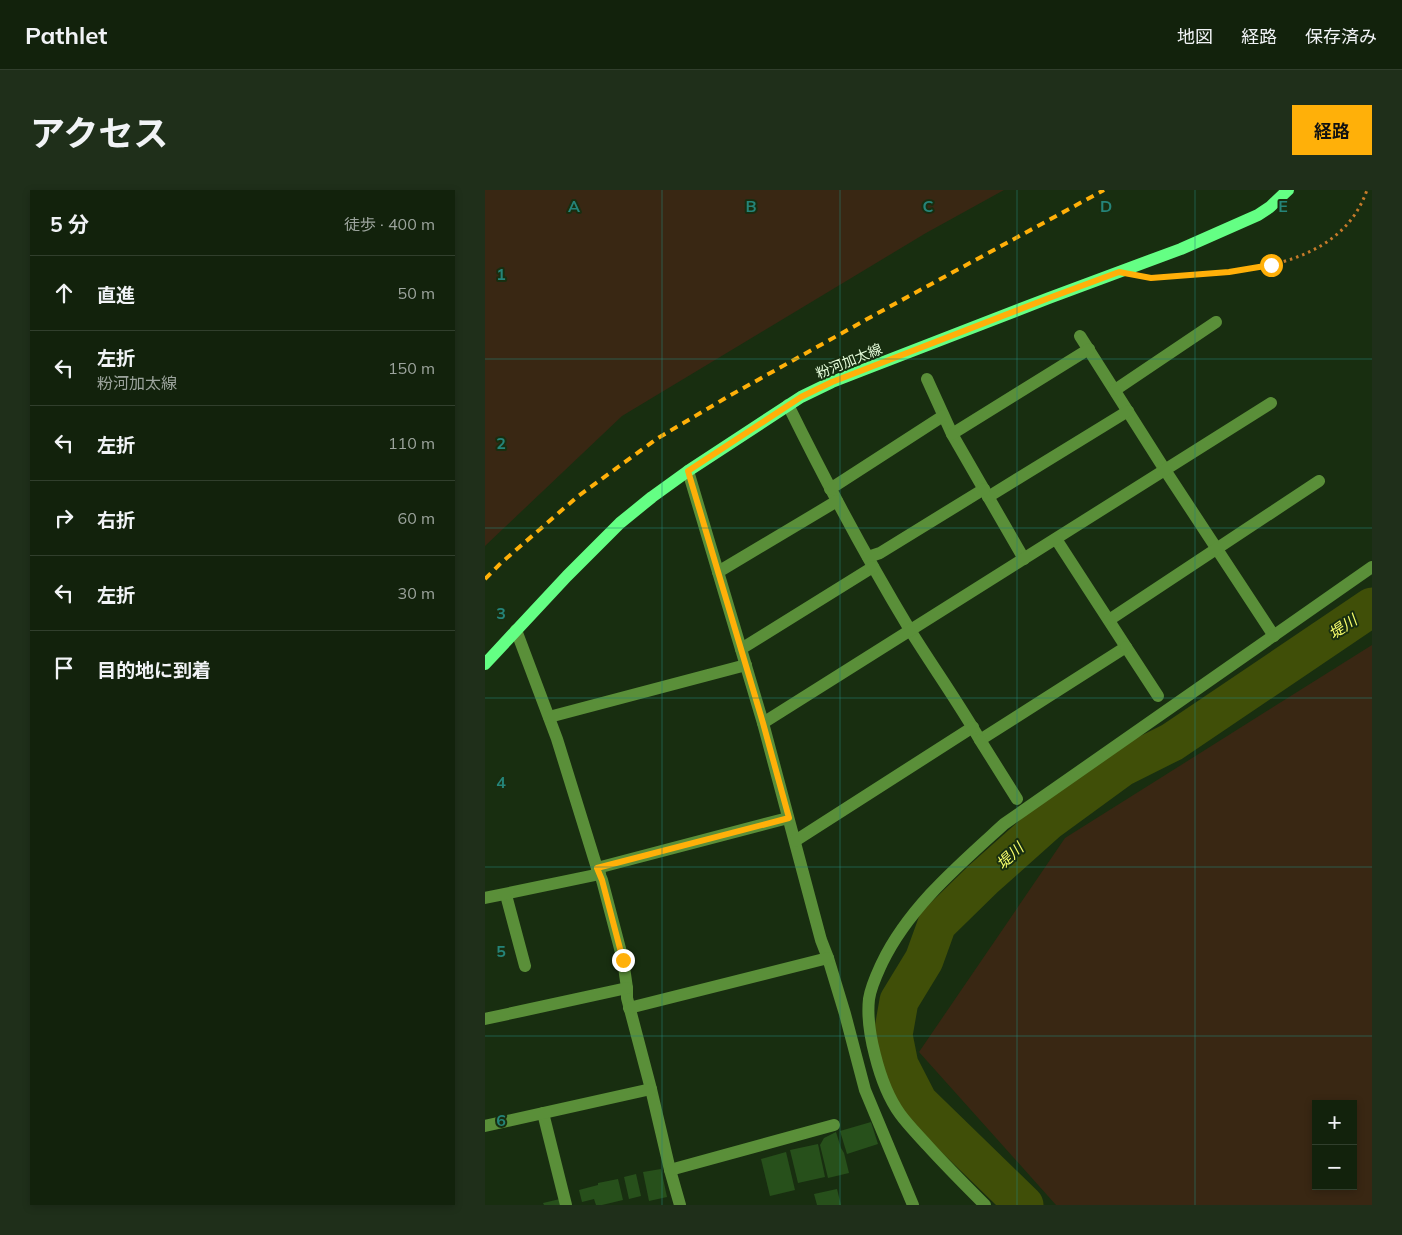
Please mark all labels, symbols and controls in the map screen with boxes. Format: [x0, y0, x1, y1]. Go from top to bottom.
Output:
text: Pathlet [25, 20, 107, 50]
text: 地図 [1177, 25, 1213, 48]
text: 経路 [1241, 25, 1277, 48]
text: 保存済み [1305, 25, 1377, 48]
button: 経路 [1292, 105, 1372, 155]
text: アクセス [30, 111, 168, 155]
text: A [568, 196, 580, 216]
text: B [745, 196, 757, 216]
text: C [923, 196, 934, 216]
text: D [1100, 196, 1112, 216]
text: E [1278, 196, 1288, 216]
text: 5 分 [50, 211, 89, 237]
text: 徒歩 · 400 m [344, 214, 435, 234]
route start [1260, 254, 1283, 277]
text: 1 [496, 264, 506, 284]
icon: ahead [50, 279, 78, 307]
text: 直進 [97, 283, 135, 307]
text: 50 m [398, 283, 435, 303]
street label: 粉河加太線 [813, 340, 885, 382]
text: 左折 [97, 346, 135, 370]
icon: left [50, 354, 78, 382]
text: 150 m [388, 358, 435, 378]
text: 粉河加太線 [97, 373, 177, 393]
icon: left [50, 429, 78, 457]
text: 左折 [97, 433, 135, 457]
text: 110 m [388, 433, 435, 453]
text: 2 [496, 433, 506, 453]
icon: right [50, 504, 78, 532]
text: 右折 [97, 508, 135, 532]
text: 60 m [398, 508, 435, 528]
icon: left [50, 579, 78, 607]
text: 左折 [97, 583, 135, 607]
text: 30 m [398, 583, 435, 603]
text: 3 [496, 603, 506, 623]
water label: 堤川 [1325, 609, 1362, 643]
icon: arrive [50, 654, 78, 682]
text: 目的地に到着 [97, 658, 211, 682]
text: 4 [496, 772, 506, 792]
water label: 堤川 [992, 837, 1029, 873]
text: 5 [496, 941, 506, 961]
route end [612, 949, 635, 972]
map controls [1312, 1100, 1357, 1190]
button: + [1312, 1100, 1357, 1145]
text: 6 [496, 1110, 506, 1130]
button: − [1312, 1145, 1357, 1190]

